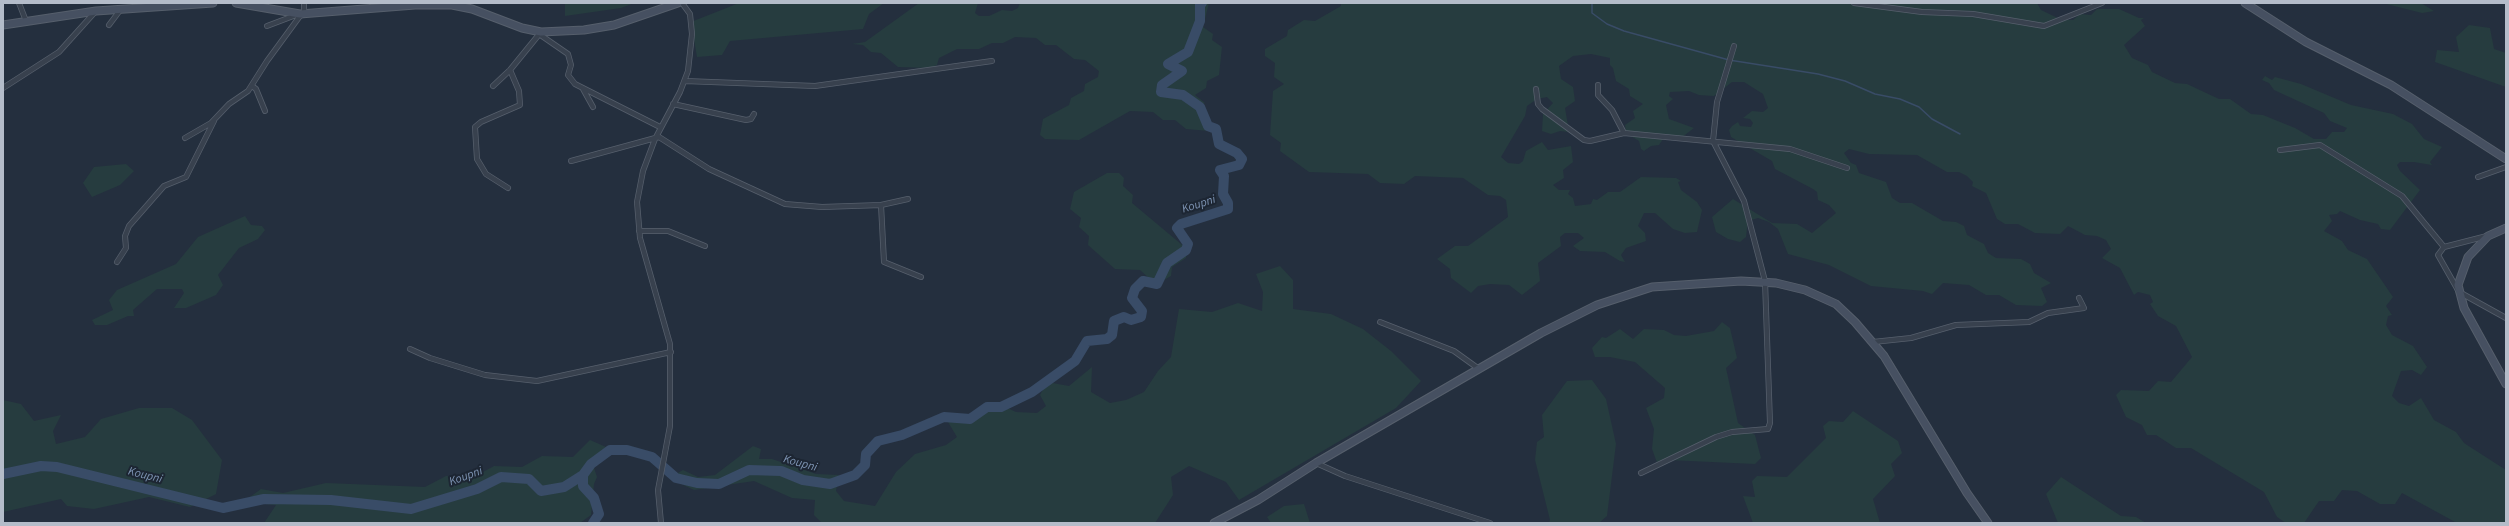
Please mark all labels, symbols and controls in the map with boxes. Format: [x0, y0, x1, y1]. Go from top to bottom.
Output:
water label: Koupni [1180, 193, 1218, 217]
water label: Koupni [781, 453, 819, 475]
water label: Koupni [447, 464, 485, 490]
water label: Koupni [126, 465, 164, 487]

